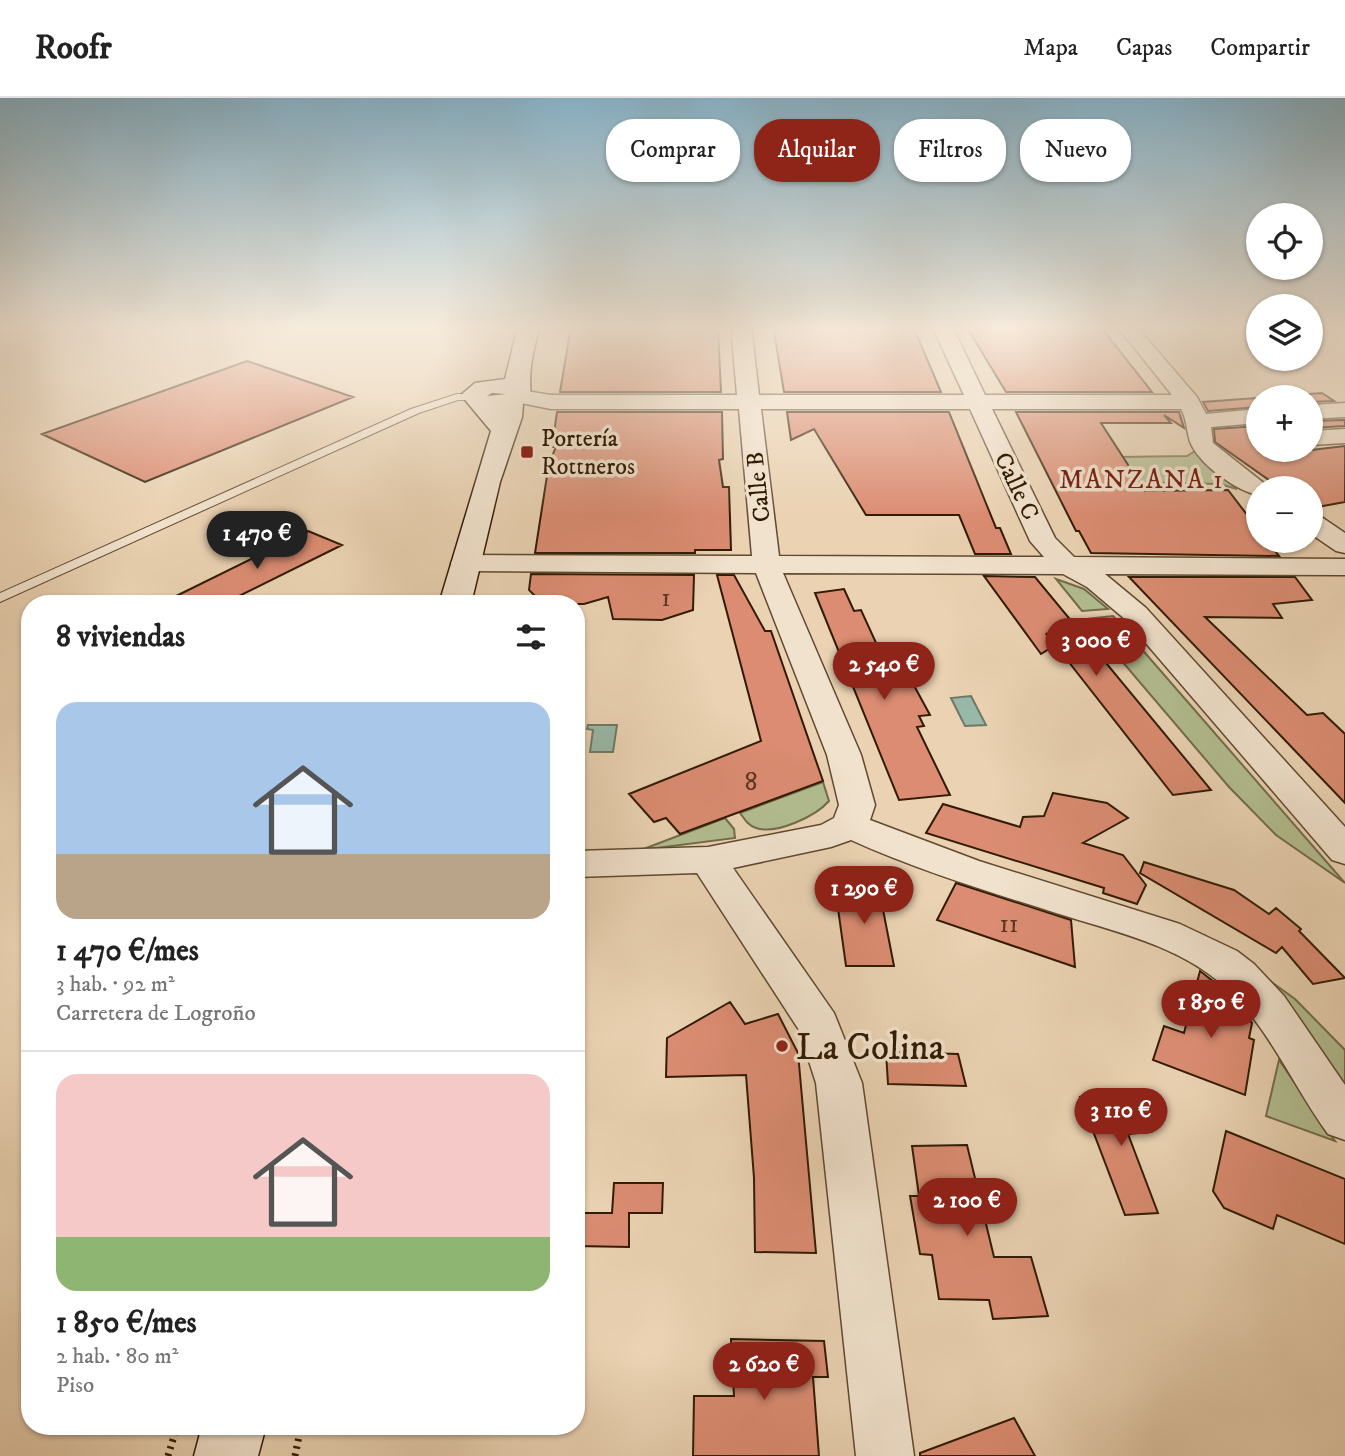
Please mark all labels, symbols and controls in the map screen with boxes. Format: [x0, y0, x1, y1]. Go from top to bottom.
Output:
text: Roofr [35, 28, 112, 69]
text: Mapa [1024, 33, 1078, 63]
text: Capas [1116, 33, 1172, 63]
text: Compartir [1210, 33, 1310, 63]
chip: Comprar [606, 119, 740, 182]
chip: Alquilar [754, 119, 880, 182]
chip: Filtros [894, 119, 1006, 182]
chip: Nuevo [1020, 119, 1131, 182]
map controls [1246, 203, 1323, 553]
button: locate [1246, 203, 1323, 280]
button: layers [1246, 294, 1323, 371]
button: + [1246, 385, 1323, 462]
place label: Portería Rottneros [541, 424, 635, 482]
marker: Portería Rottneros [519, 444, 535, 460]
street label: Calle C [987, 448, 1045, 525]
street label: Calle B [740, 450, 778, 524]
district label: MANZANA 1 [1059, 464, 1225, 497]
button: − [1246, 476, 1323, 553]
pin: 1 470 € [192, 512, 322, 571]
text: 1 470 € [223, 519, 291, 548]
house number: 1 [661, 582, 671, 615]
icon: filters [512, 618, 550, 656]
pin: 3 000 € [1031, 618, 1161, 678]
text: 8 viviendas [56, 619, 185, 656]
text: 3 000 € [1061, 626, 1131, 655]
pin: 2 540 € [819, 642, 949, 702]
text: 2 540 € [849, 650, 919, 679]
icon: home [240, 747, 366, 873]
house number: 8 [744, 766, 758, 799]
pin: 1 290 € [799, 866, 929, 926]
text: 1 290 € [831, 874, 897, 903]
house number: 11 [999, 908, 1019, 941]
text: 1 470 €/mes [56, 933, 199, 970]
text: 3 hab. · 92 m² [56, 970, 175, 999]
pin: 1 850 € [1146, 981, 1276, 1040]
text: 1 850 € [1177, 988, 1245, 1017]
text: Carretera de Logroño [56, 999, 256, 1028]
place label: La Colina [796, 1025, 945, 1072]
marker: La Colina [774, 1038, 790, 1054]
pin: 3 110 € [1056, 1088, 1186, 1148]
text: 3 110 € [1090, 1096, 1152, 1125]
icon: home [240, 1119, 366, 1245]
pin: 2 100 € [902, 1178, 1032, 1238]
text: 2 100 € [933, 1186, 1001, 1215]
text: 1 850 €/mes [56, 1305, 197, 1342]
text: 2 hab. · 80 m² [56, 1342, 179, 1371]
pin: 2 620 € [699, 1342, 829, 1402]
text: 2 620 € [729, 1350, 799, 1379]
text: Piso [56, 1371, 94, 1400]

